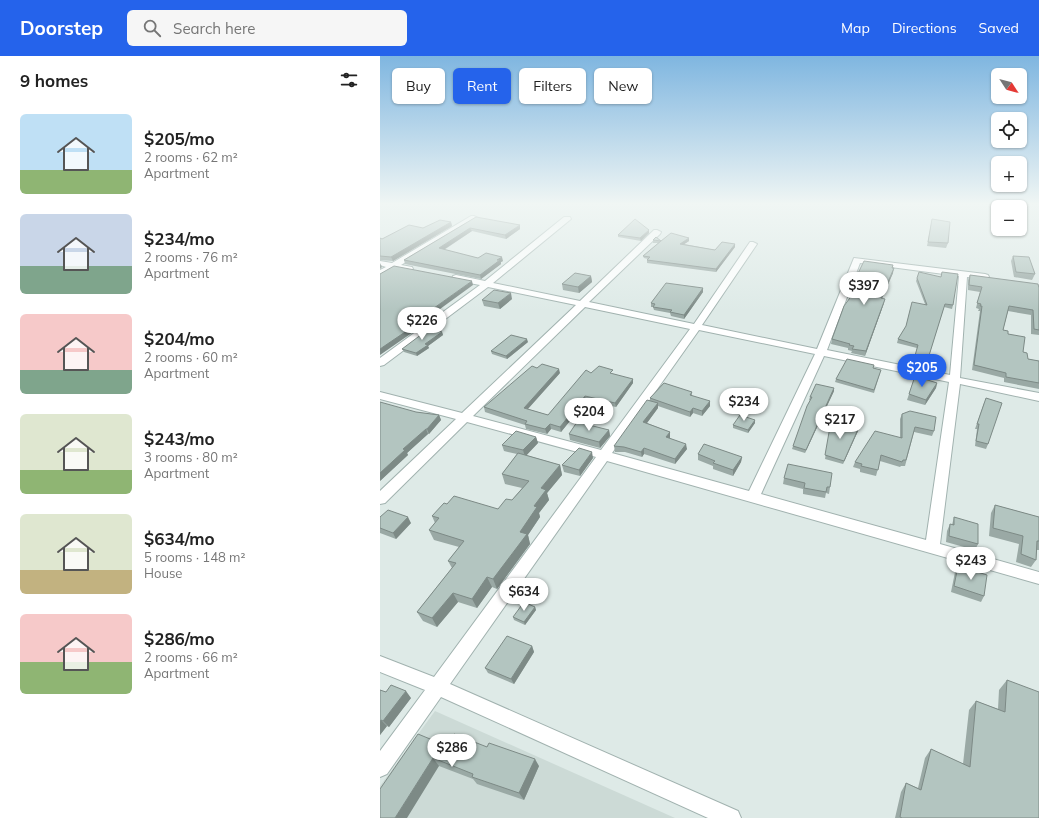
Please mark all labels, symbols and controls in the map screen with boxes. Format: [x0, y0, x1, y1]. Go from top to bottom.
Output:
search box [127, 10, 407, 46]
text: Doorstep [20, 16, 103, 40]
icon: search [141, 17, 163, 39]
text: Search here [173, 19, 256, 38]
text: Map [841, 19, 870, 37]
text: Directions [892, 19, 957, 37]
text: Saved [979, 19, 1019, 37]
chip: Buy [392, 68, 445, 104]
chip: Rent [453, 68, 511, 104]
chip: Filters [519, 68, 586, 104]
chip: New [594, 68, 652, 104]
north arrow [991, 68, 1027, 104]
map controls [991, 68, 1027, 236]
icon: filters [338, 69, 360, 91]
text: 9 homes [20, 70, 88, 91]
button: locate [991, 112, 1027, 148]
text: $205/mo [144, 128, 215, 149]
icon: home [52, 130, 100, 178]
text: 2 rooms · 62 m² [144, 149, 238, 165]
button: + [991, 156, 1027, 192]
text: Apartment [144, 165, 209, 181]
button: − [991, 200, 1027, 236]
text: $234/mo [144, 228, 215, 249]
icon: home [52, 230, 100, 278]
text: 2 rooms · 76 m² [144, 249, 238, 265]
text: Apartment [144, 265, 209, 281]
pin: $397 [840, 272, 888, 306]
text: $397 [848, 277, 880, 293]
pin: $226 [398, 307, 446, 341]
text: $226 [406, 312, 438, 328]
text: $204/mo [144, 328, 215, 349]
icon: home [52, 330, 100, 378]
text: 2 rooms · 60 m² [144, 349, 238, 365]
pin: $205 [898, 354, 946, 388]
text: $205 [906, 359, 938, 375]
text: Apartment [144, 365, 209, 381]
pin: $234 [720, 388, 768, 422]
text: $234 [728, 393, 760, 409]
pin: $204 [565, 398, 613, 432]
text: $204 [573, 403, 605, 419]
pin: $217 [816, 406, 864, 440]
text: $217 [824, 411, 856, 427]
text: $243/mo [144, 428, 215, 449]
icon: home [52, 430, 100, 478]
text: 3 rooms · 80 m² [144, 449, 238, 465]
text: Apartment [144, 465, 209, 481]
text: $634/mo [144, 528, 215, 549]
icon: home [52, 530, 100, 578]
pin: $243 [947, 547, 995, 581]
text: 5 rooms · 148 m² [144, 549, 245, 565]
text: $243 [955, 552, 987, 568]
text: House [144, 565, 182, 581]
pin: $634 [500, 578, 548, 612]
text: $634 [508, 583, 540, 599]
text: $286/mo [144, 628, 215, 649]
icon: home [52, 630, 100, 678]
text: 2 rooms · 66 m² [144, 649, 238, 665]
text: Apartment [144, 665, 209, 681]
pin: $286 [428, 734, 476, 768]
text: $286 [436, 739, 468, 755]

